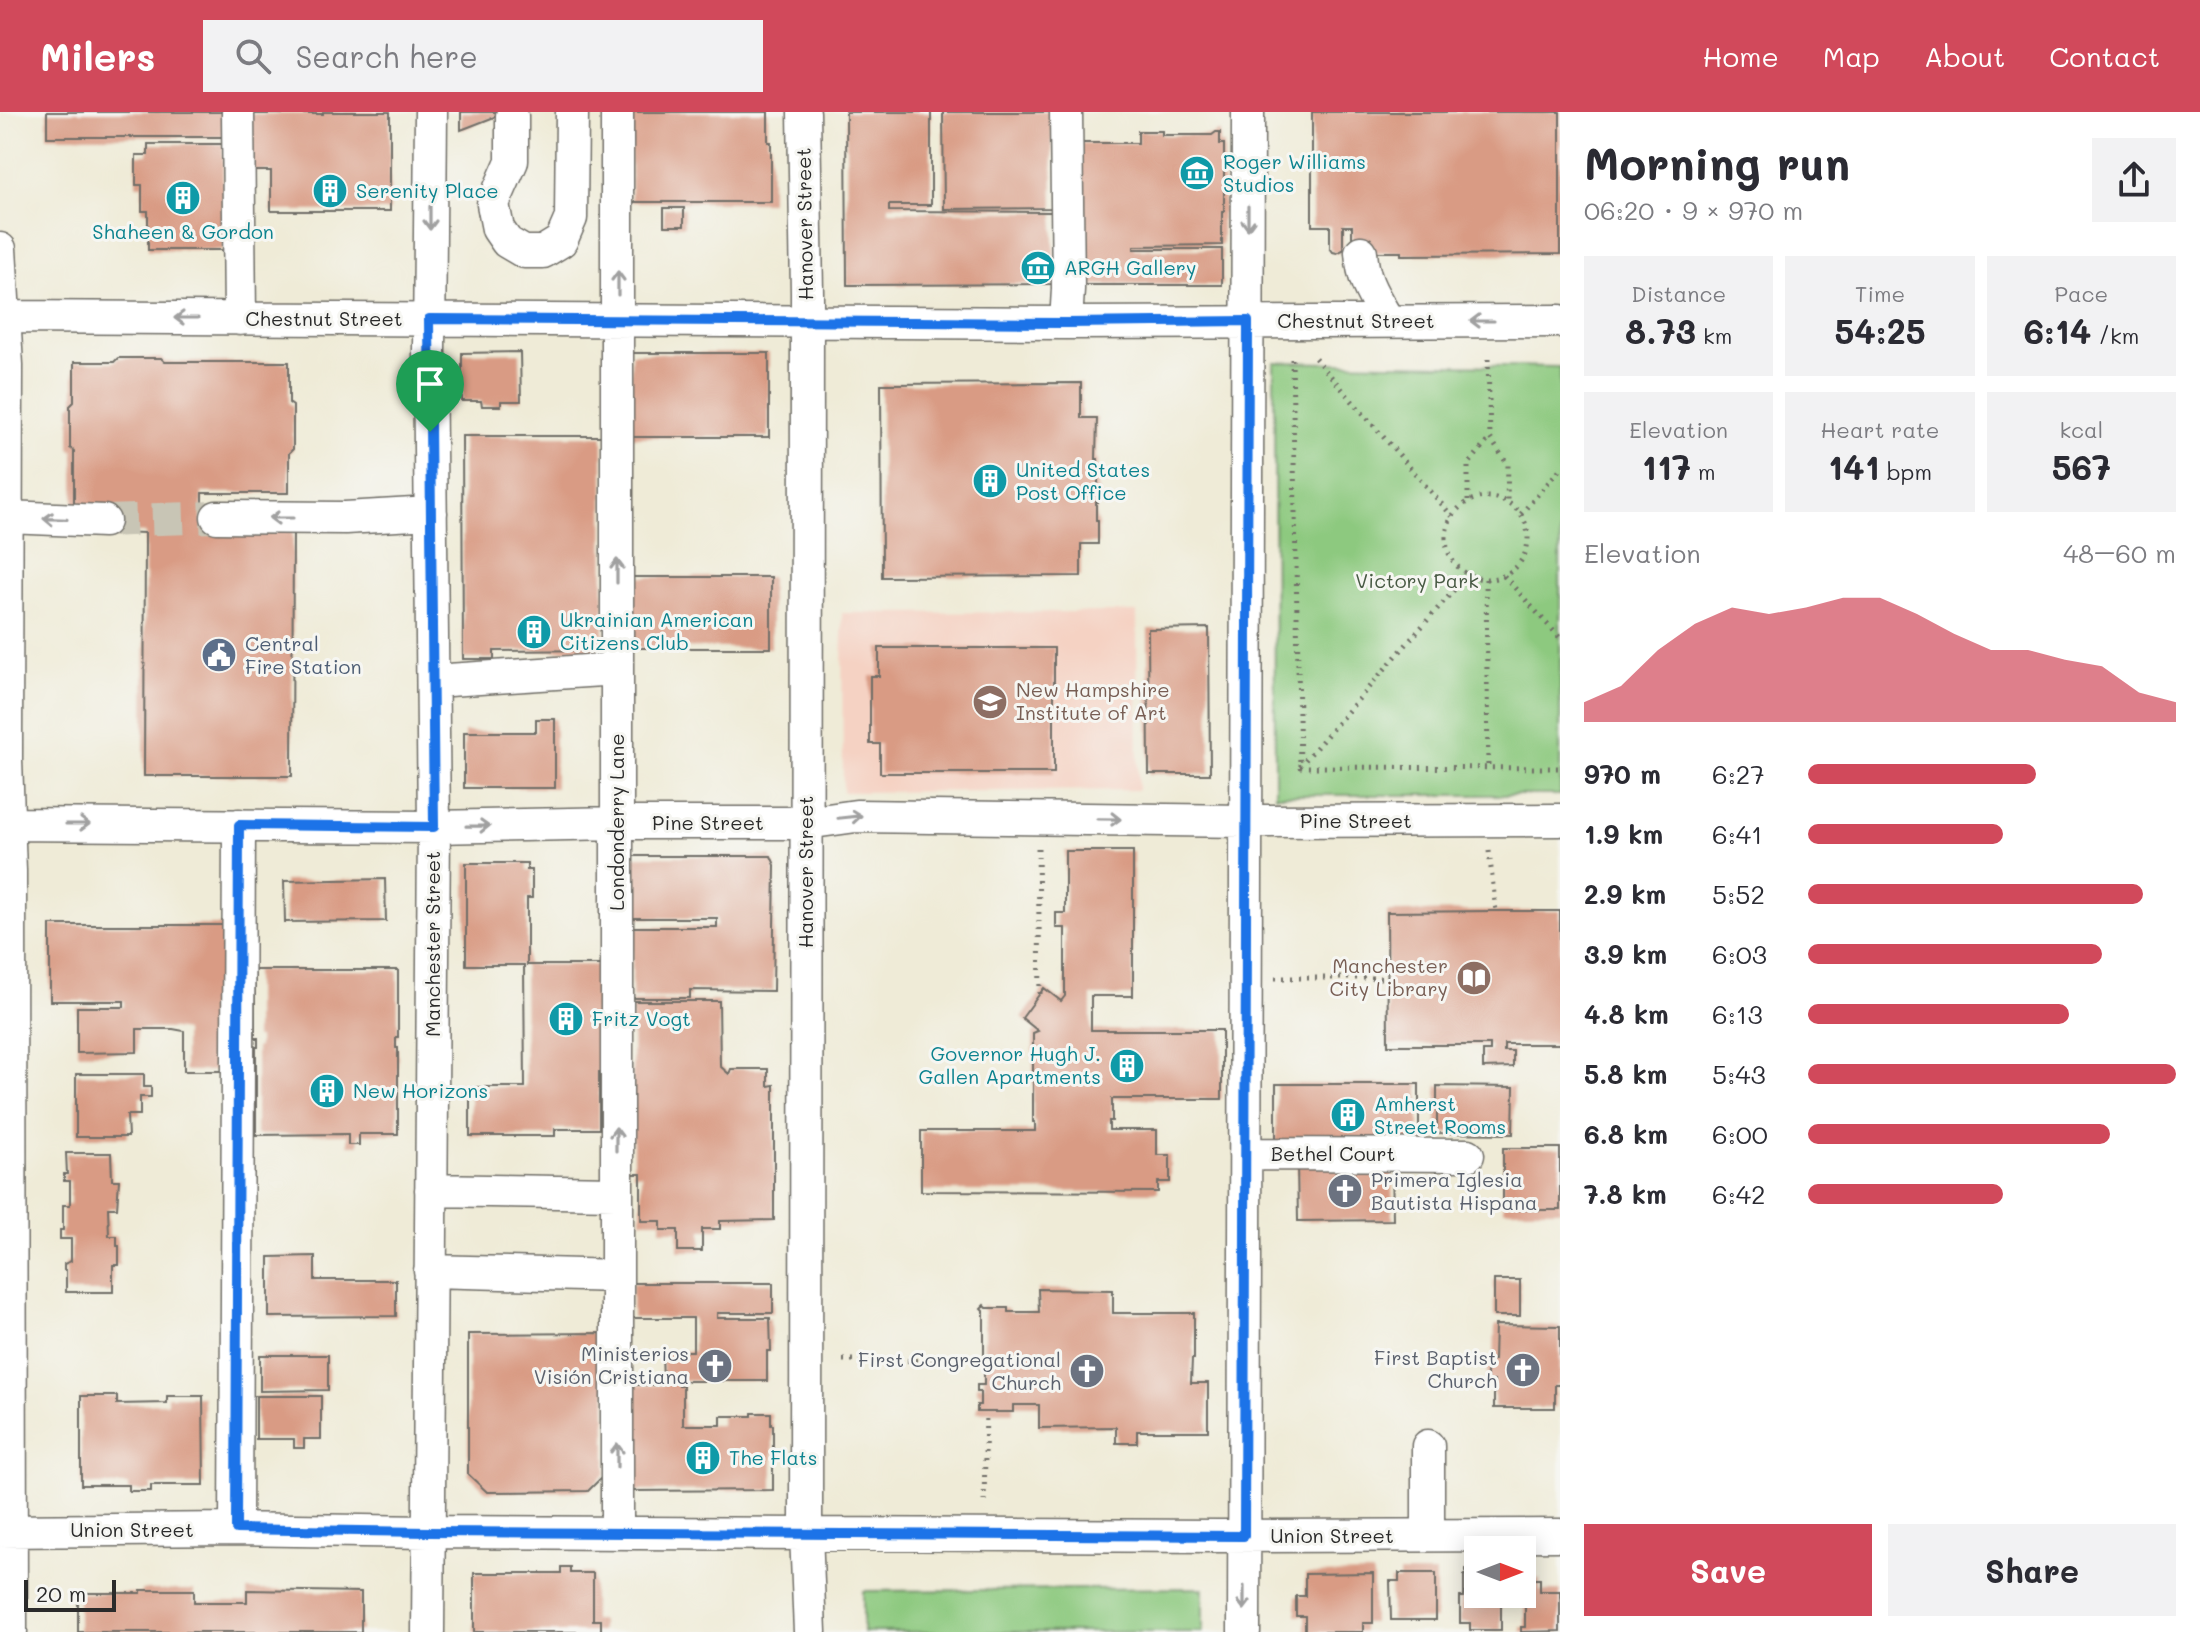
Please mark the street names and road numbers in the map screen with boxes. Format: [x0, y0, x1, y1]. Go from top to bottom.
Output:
street label: Hanover Street [790, 147, 818, 301]
street label: Chestnut Street [245, 305, 403, 331]
street label: Chestnut Street [1277, 307, 1435, 333]
street label: Londonderry Lane [603, 733, 629, 911]
street label: Hanover Street [792, 796, 818, 948]
street label: Pine Street [1300, 807, 1412, 833]
street label: Pine Street [652, 809, 764, 835]
street label: Manchester Street [419, 851, 445, 1037]
street label: Bethel Court [1271, 1140, 1395, 1166]
street label: Union Street [70, 1516, 194, 1542]
street label: Union Street [1270, 1522, 1394, 1548]

